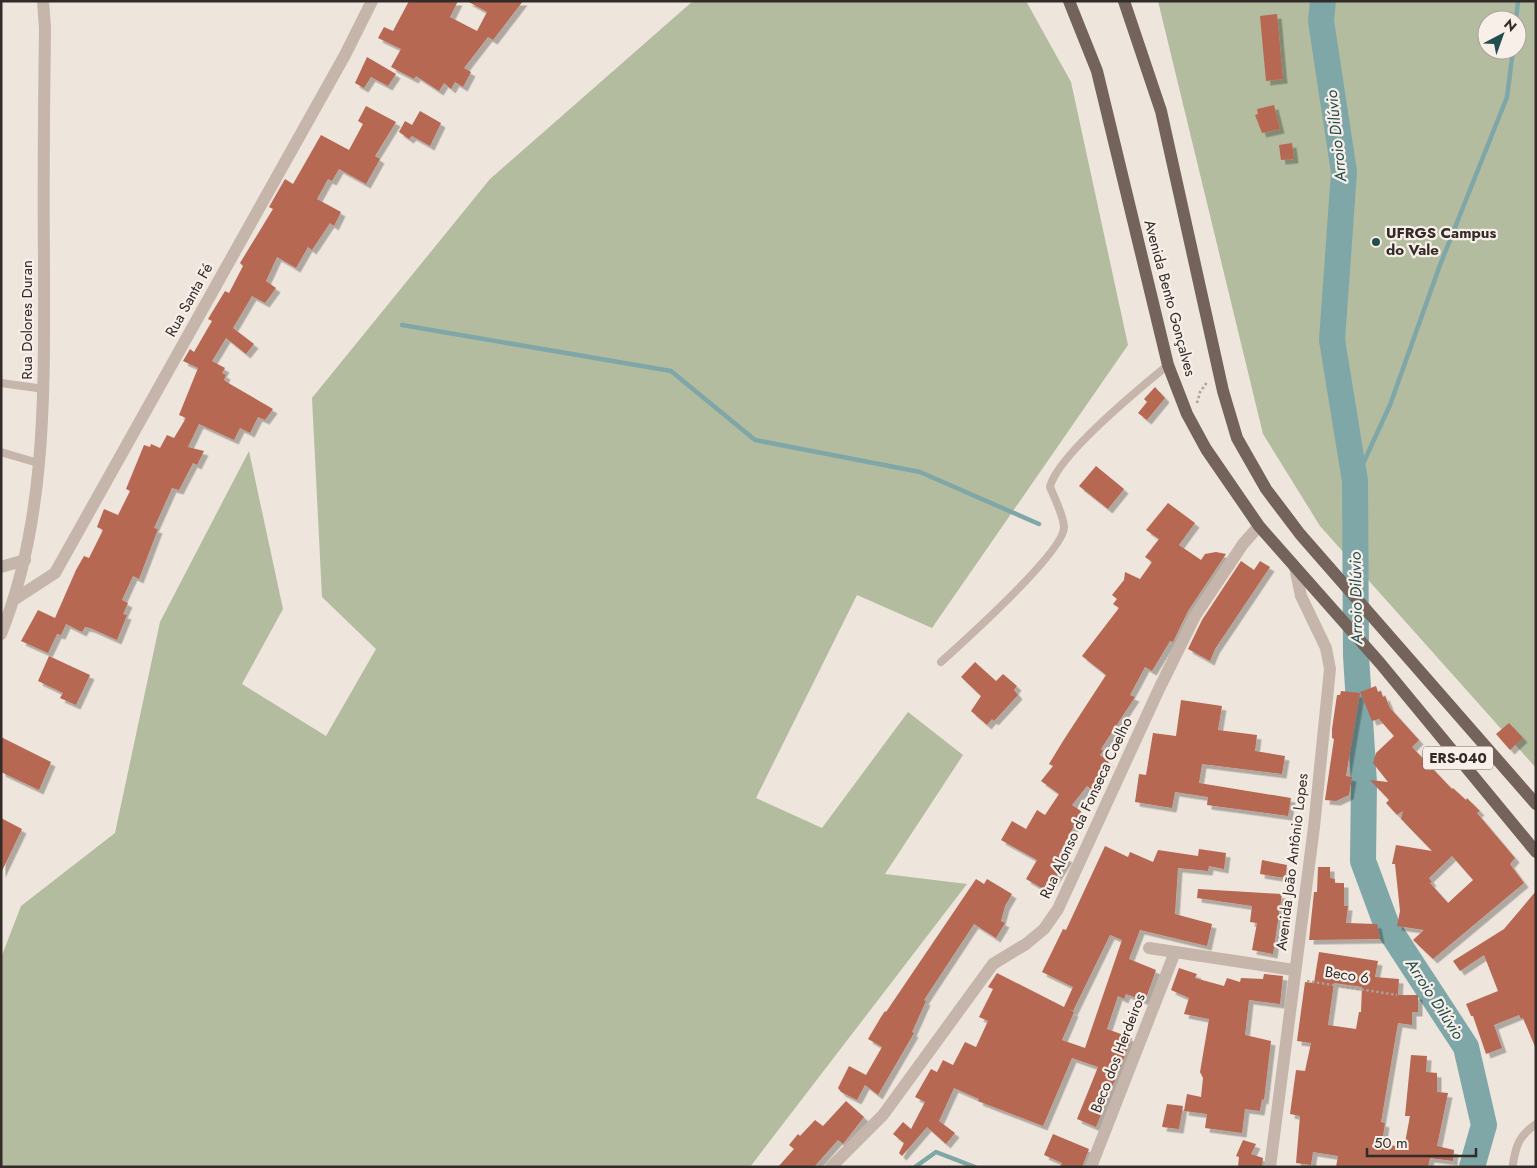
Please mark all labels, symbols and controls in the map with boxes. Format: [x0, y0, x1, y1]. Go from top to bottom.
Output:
north arrow [1477, 10, 1527, 60]
text: N [1500, 14, 1521, 36]
water label: Arroio Dilúvio [1320, 88, 1352, 184]
street label: Avenida Bento Gonçalves [1139, 217, 1201, 379]
place label: UFRGS Campus do Vale [1386, 222, 1496, 261]
marker: UFRGS Campus do Vale [1370, 236, 1382, 248]
street label: Rua Santa Fé [160, 259, 218, 341]
street label: Rua Dolores Duran [16, 260, 38, 380]
water label: Arroio Dilúvio [1344, 551, 1368, 645]
street label: Rua Alonso da Fonseca Coelho [1034, 714, 1138, 902]
road number: ERS-040 [1423, 746, 1493, 770]
street label: Avenida João Antônio Lopes [1270, 772, 1314, 952]
water label: Arroio Dilúvio [1400, 953, 1470, 1044]
street label: Beco 6 [1323, 961, 1371, 989]
street label: Beco dos Herdeiros [1085, 990, 1151, 1116]
scale bar [1367, 1126, 1476, 1158]
text: 50 m [1374, 1132, 1408, 1154]

